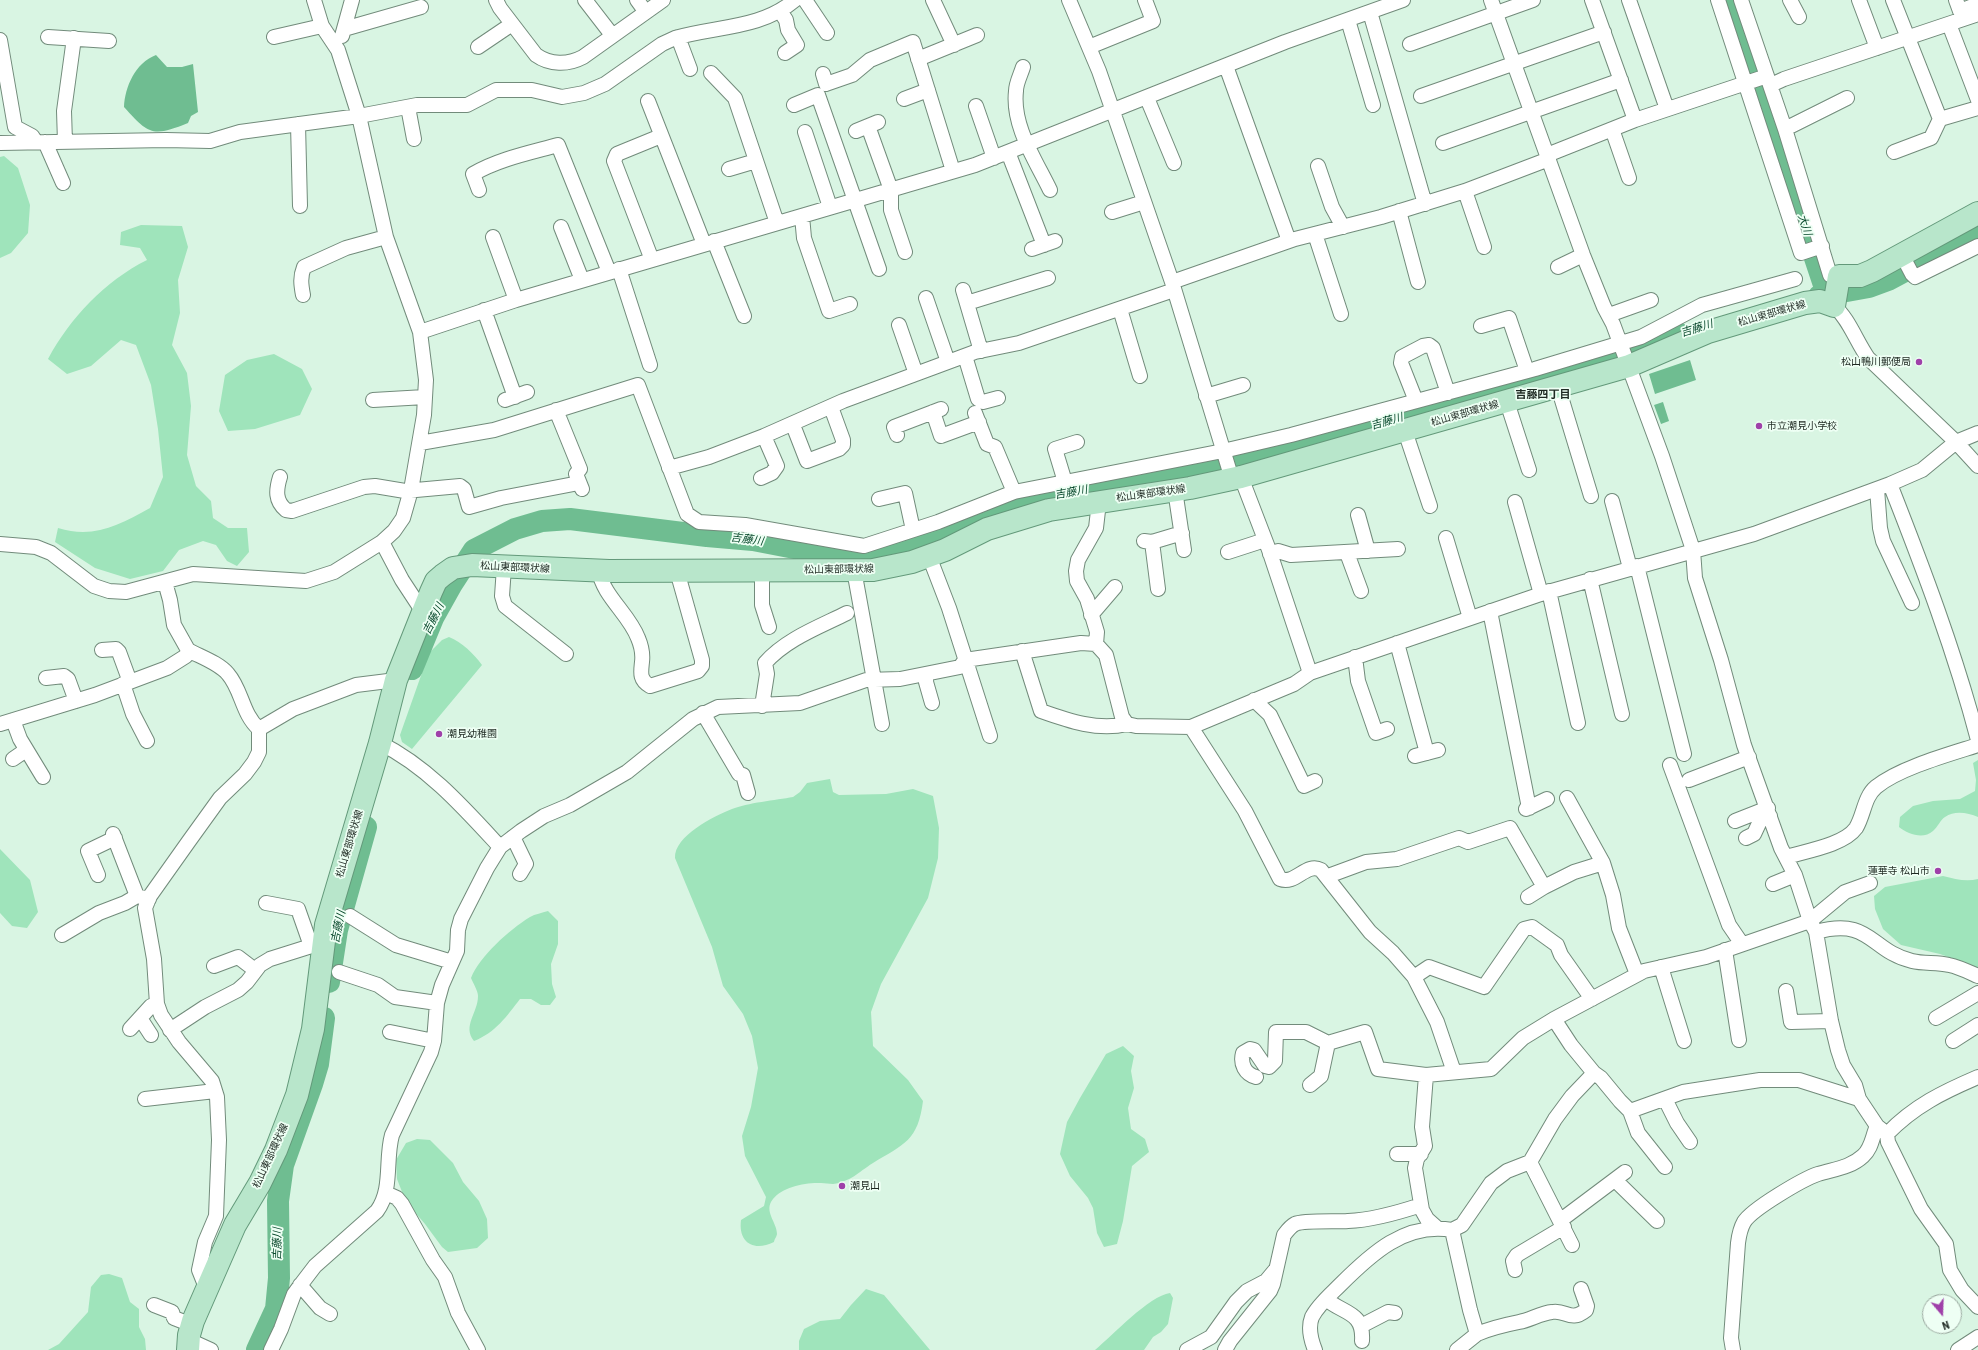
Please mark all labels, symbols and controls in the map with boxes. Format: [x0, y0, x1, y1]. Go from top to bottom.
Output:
water label: 大川 [1794, 212, 1814, 238]
street label: 松山東部環状線 [1737, 299, 1807, 329]
water label: 吉藤川 [1679, 318, 1715, 340]
place label: 松山鴨川郵便局 [1841, 356, 1911, 368]
marker: 松山鴨川郵便局 [1914, 357, 1924, 367]
district label: 吉藤四丁目 [1516, 388, 1570, 402]
street label: 松山東部環状線 [1430, 399, 1500, 429]
water label: 吉藤川 [1369, 411, 1405, 433]
place label: 市立潮見小学校 [1767, 420, 1837, 432]
marker: 市立潮見小学校 [1754, 421, 1764, 431]
street label: 松山東部環状線 [1116, 483, 1186, 505]
water label: 吉藤川 [1054, 484, 1088, 502]
water label: 吉藤川 [730, 531, 764, 549]
street label: 松山東部環状線 [480, 560, 550, 576]
street label: 松山東部環状線 [804, 563, 874, 577]
water label: 吉藤川 [421, 601, 447, 637]
place label: 潮見幼稚園 [447, 728, 497, 740]
marker: 潮見幼稚園 [434, 729, 444, 739]
street label: 松山東部環状線 [334, 809, 366, 879]
place label: 蓮華寺 松山市 [1868, 865, 1930, 877]
marker: 蓮華寺 松山市 [1933, 866, 1943, 876]
water label: 吉藤川 [329, 909, 349, 945]
street label: 松山東部環状線 [251, 1122, 291, 1190]
place label: 潮見山 [850, 1180, 880, 1192]
marker: 潮見山 [837, 1181, 847, 1191]
water label: 吉藤川 [271, 1227, 285, 1261]
north arrow [1922, 1294, 1962, 1334]
text: N [1940, 1318, 1951, 1332]

